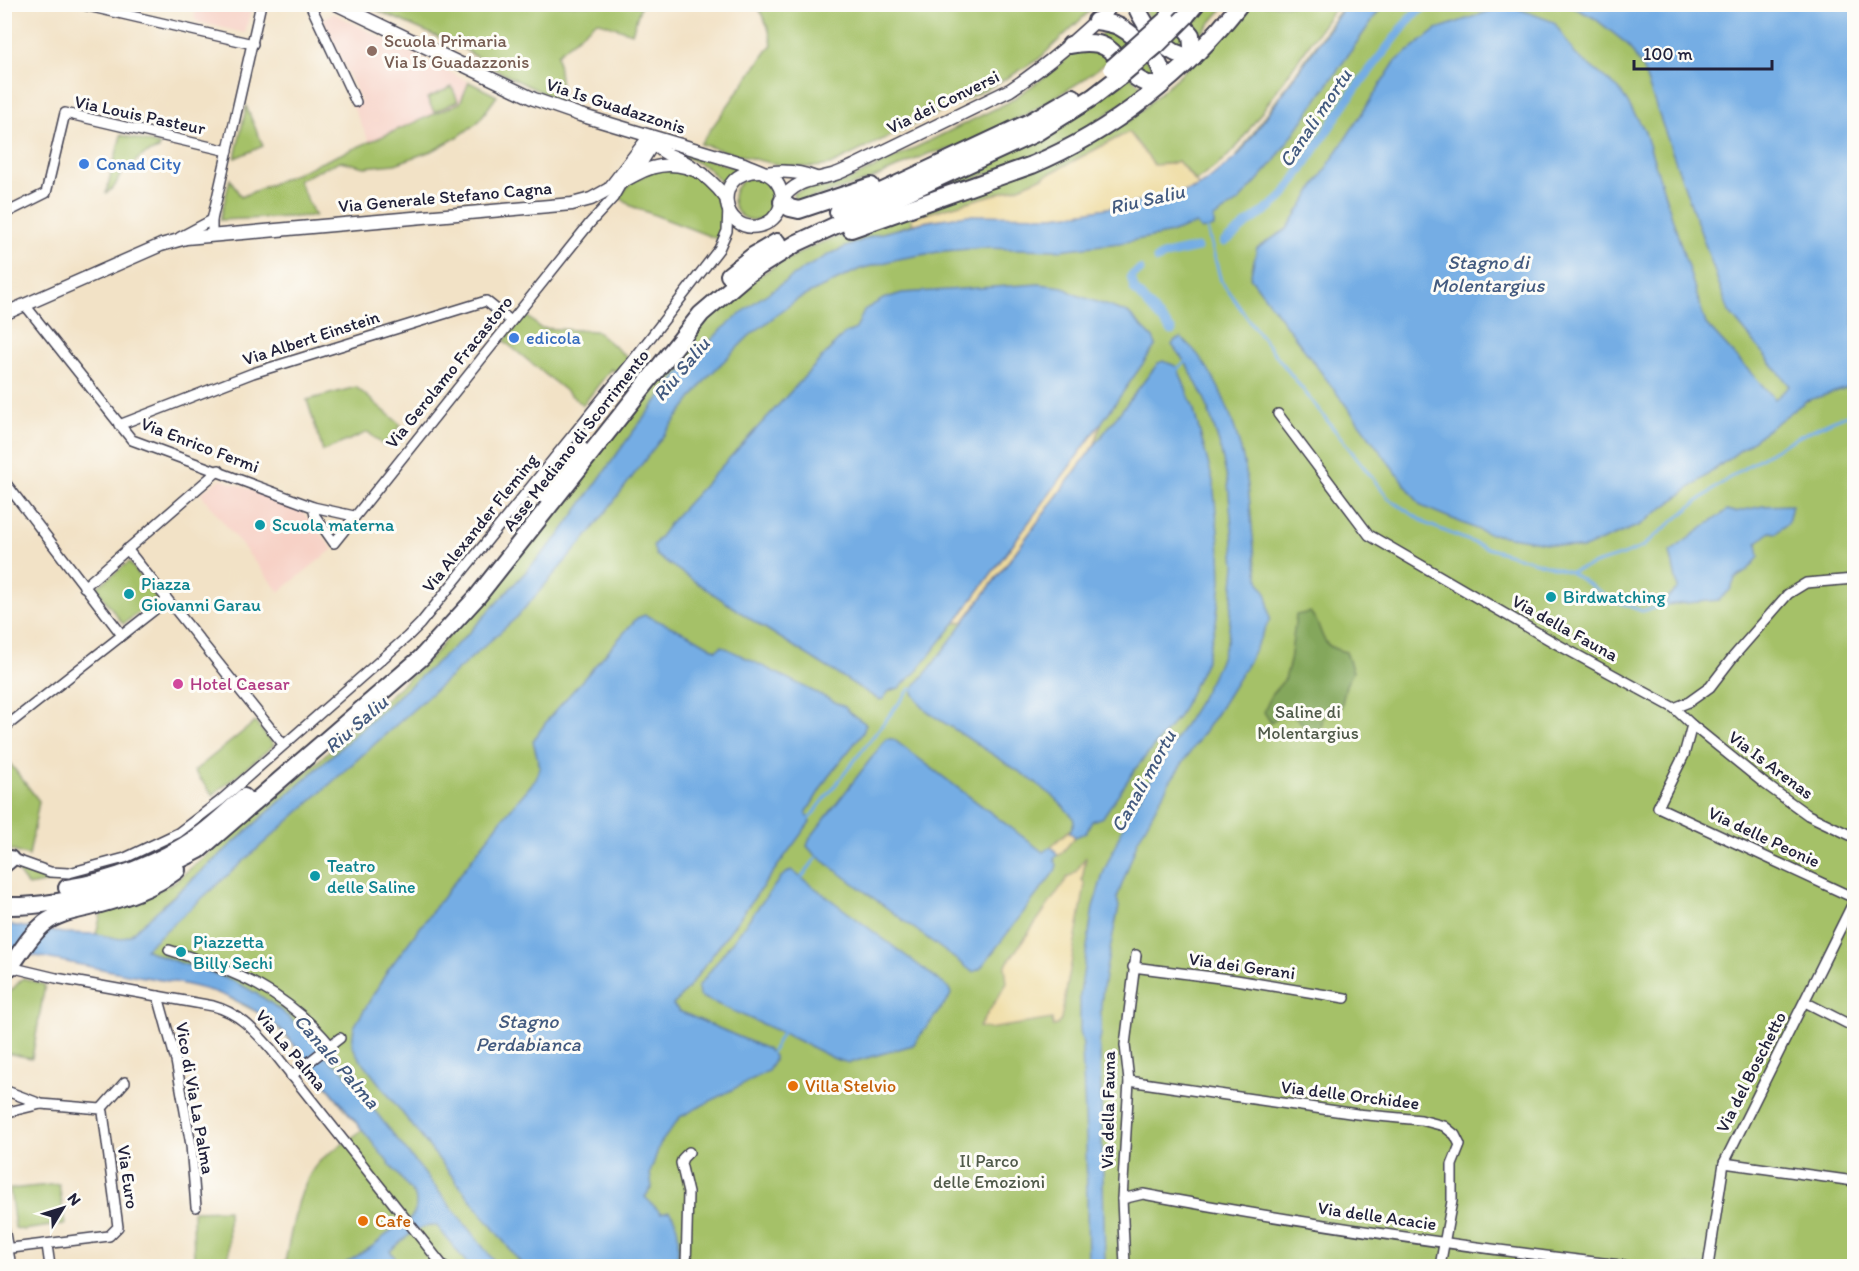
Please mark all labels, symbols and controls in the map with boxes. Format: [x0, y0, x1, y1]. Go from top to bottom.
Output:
place label: Scuola Primaria Via Is Guadazzonis [384, 30, 529, 73]
scale bar [1634, 33, 1772, 71]
text: 100 m [1643, 43, 1693, 65]
marker: Scuola Primaria Via Is Guadazzonis [365, 44, 379, 58]
water label: Canali mortu [1273, 64, 1357, 172]
street label: Via dei Conversi [883, 65, 1003, 139]
street label: Via Is Guadazzonis [543, 73, 689, 139]
street label: Via Louis Pasteur [73, 90, 208, 140]
place label: Conad City [96, 153, 181, 175]
marker: Conad City [77, 157, 91, 171]
street label: Via Generale Stefano Cagna [337, 177, 553, 217]
water label: Riu Saliu [1107, 179, 1188, 219]
water label: Stagno di Molentargius [1432, 250, 1545, 297]
street label: Via Gerolamo Fracastoro [380, 291, 518, 453]
street label: Via Albert Einstein [240, 305, 383, 370]
place label: edicola [526, 327, 582, 349]
marker: edicola [507, 331, 521, 345]
water label: Riu Saliu [647, 331, 715, 406]
street label: Asse Mediano di Scorrimento [498, 345, 654, 535]
street label: Via Enrico Fermi [138, 412, 262, 478]
street label: Via Alexander Fleming [417, 449, 543, 597]
place label: Scuola materna [272, 514, 395, 536]
marker: Scuola materna [253, 518, 267, 532]
place label: Piazza Giovanni Garau [141, 573, 261, 616]
place label: Birdwatching [1563, 586, 1666, 608]
marker: Piazza Giovanni Garau [122, 587, 136, 601]
street label: Via della Fauna [1508, 590, 1622, 667]
marker: Birdwatching [1544, 590, 1558, 604]
place label: Hotel Caesar [190, 673, 291, 695]
marker: Hotel Caesar [171, 677, 185, 691]
water label: Riu Saliu [319, 689, 393, 758]
park label: Saline di Molentargius [1257, 701, 1359, 744]
water label: Canali mortu [1105, 725, 1181, 836]
street label: Via Is Arenas [1724, 726, 1818, 804]
street label: Via delle Peonie [1705, 801, 1823, 873]
place label: Teatro delle Saline [327, 855, 416, 898]
marker: Teatro delle Saline [308, 869, 322, 883]
place label: Piazzetta Billy Sechi [193, 931, 273, 974]
marker: Piazzetta Billy Sechi [174, 945, 188, 959]
street label: Via dei Gerani [1187, 948, 1297, 984]
street label: Via La Palma [251, 1005, 331, 1095]
street label: Via del Boschetto [1711, 1008, 1791, 1136]
water label: Canale Palma [289, 1009, 385, 1114]
water label: Stagno Perdabianca [475, 1009, 582, 1056]
street label: Vico di Via La Palma [171, 1020, 219, 1176]
street label: Via della Fauna [1096, 1050, 1120, 1169]
place label: Villa Stelvio [805, 1075, 896, 1097]
street label: Via delle Orchidee [1280, 1076, 1420, 1114]
marker: Villa Stelvio [786, 1079, 800, 1093]
street label: Via Euro [113, 1144, 143, 1210]
park label: Il Parco delle Emozioni [933, 1150, 1045, 1193]
north arrow [33, 1178, 93, 1238]
text: N [64, 1189, 85, 1209]
street label: Via delle Acacie [1316, 1197, 1438, 1235]
place label: Cafe [375, 1210, 411, 1232]
marker: Cafe [356, 1214, 370, 1228]

